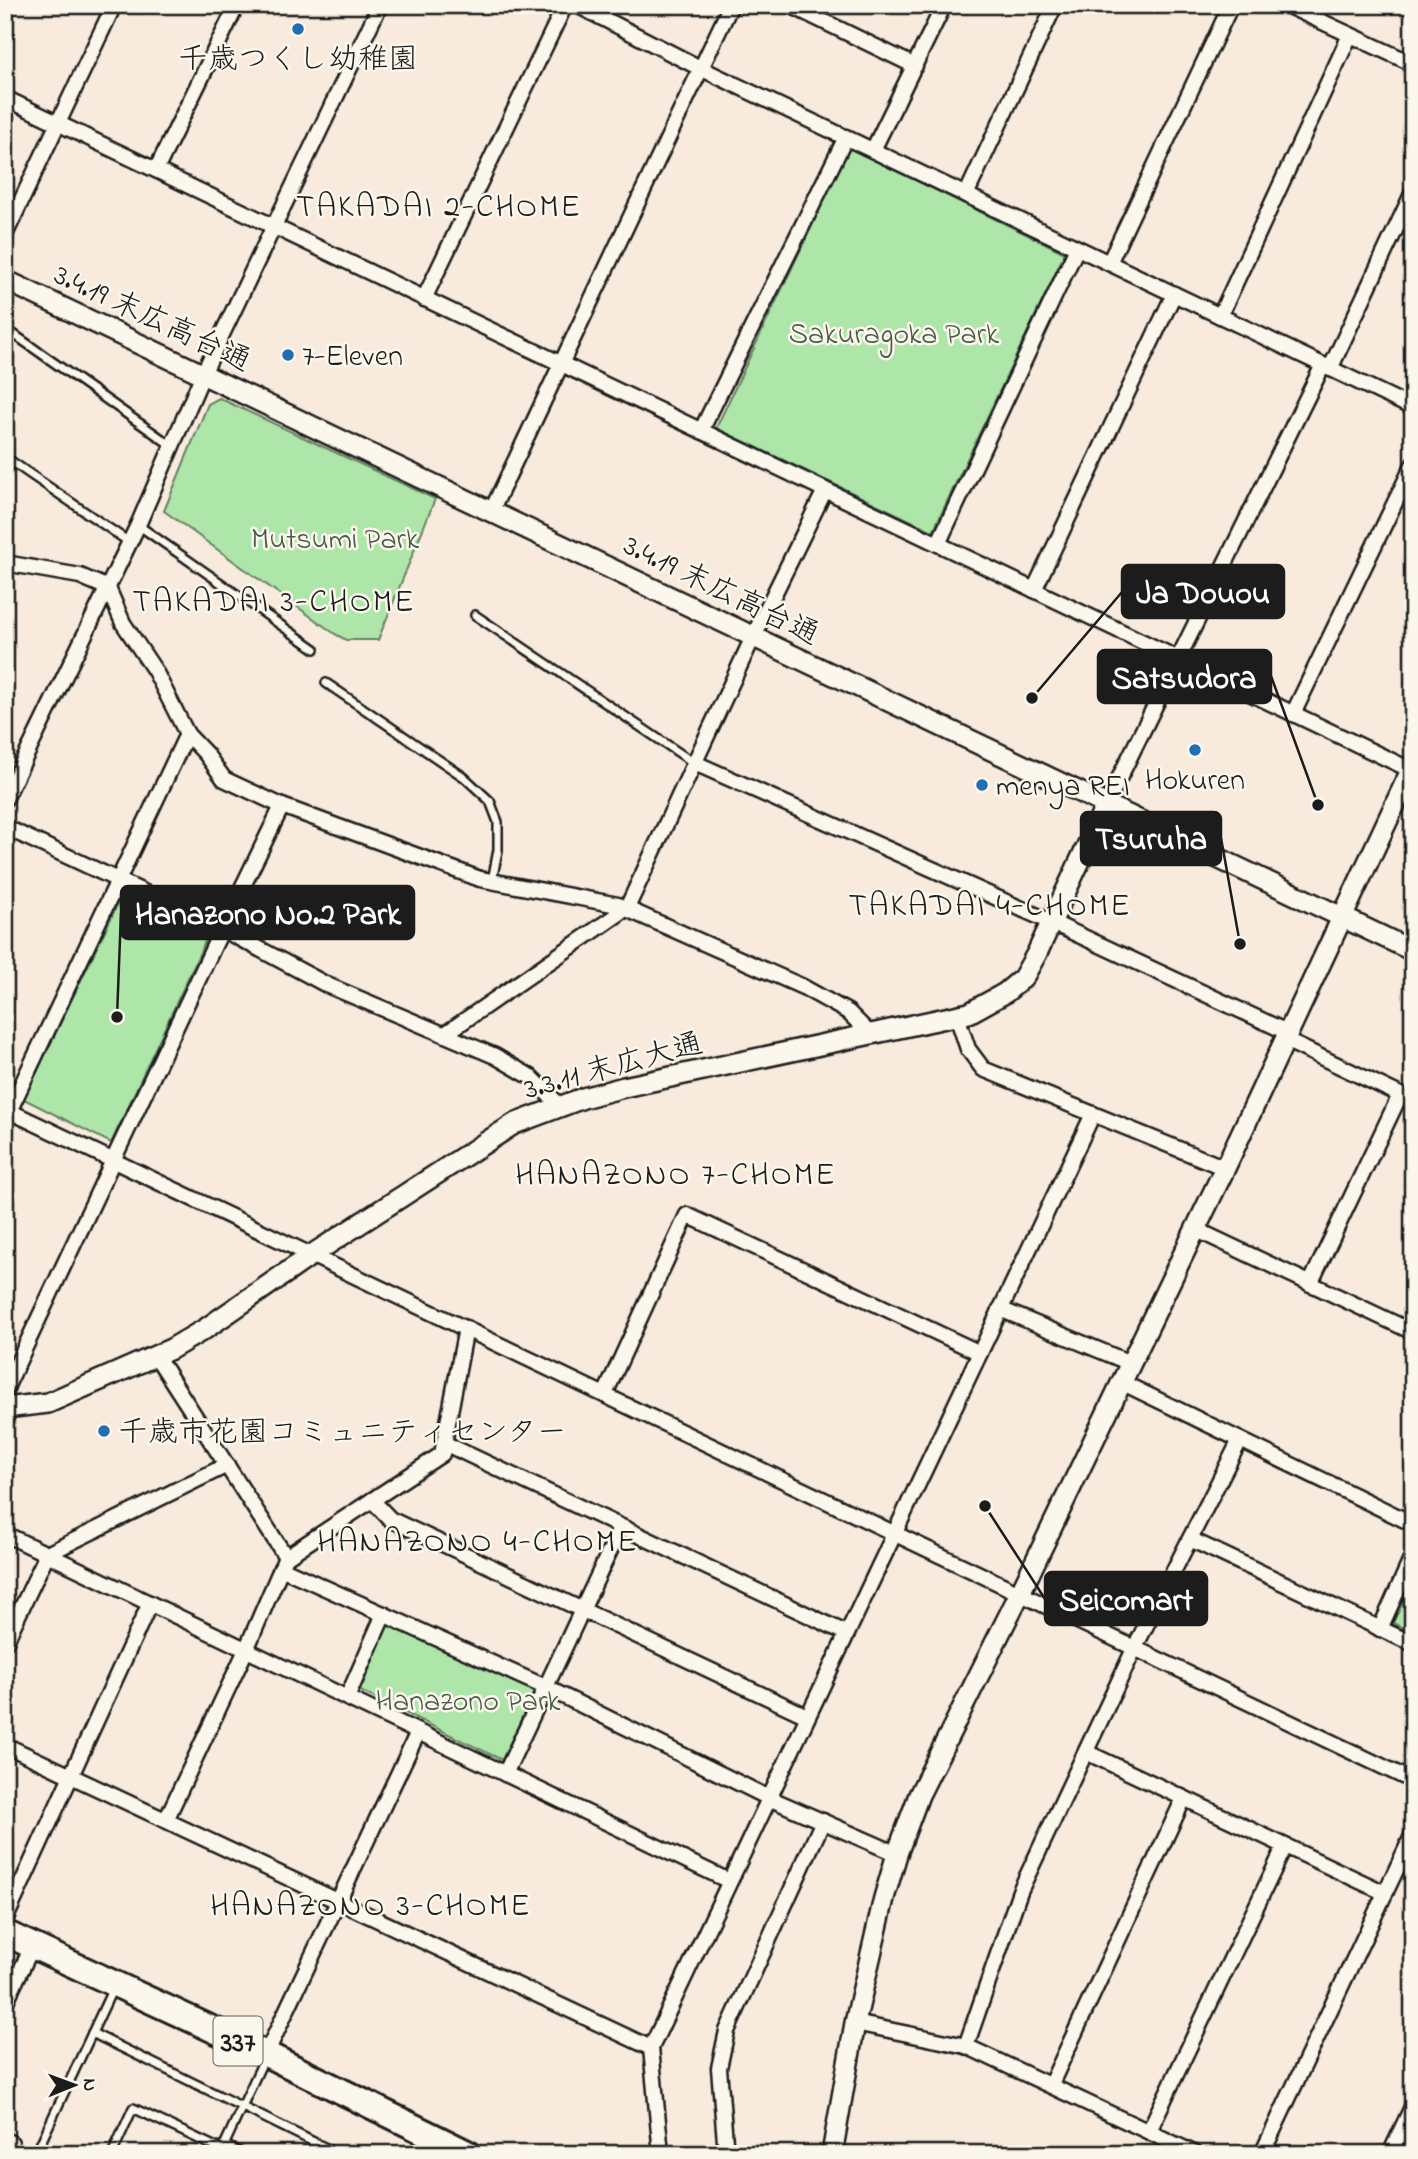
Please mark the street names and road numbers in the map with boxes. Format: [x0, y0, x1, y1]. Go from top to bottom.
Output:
street label: 3.4.19 末広高台通 [46, 255, 258, 385]
street label: 3.4.19 末広高台通 [615, 525, 826, 658]
street label: 3.3.11 末広大通 [519, 1023, 708, 1113]
road number: 337 [214, 2016, 262, 2066]

